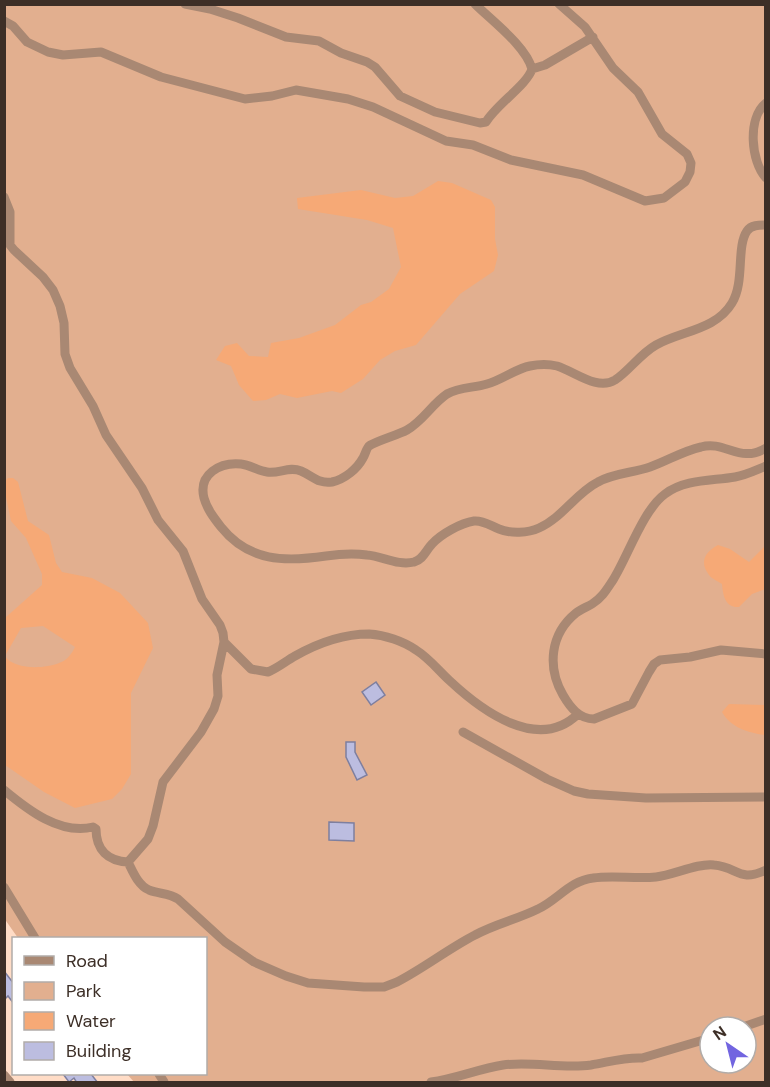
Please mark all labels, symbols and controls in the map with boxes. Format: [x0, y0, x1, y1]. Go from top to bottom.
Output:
legend [12, 937, 207, 1075]
text: Road [66, 949, 108, 973]
text: Park [66, 979, 102, 1003]
text: Water [66, 1009, 116, 1033]
north arrow [698, 1015, 758, 1075]
text: N [709, 1021, 730, 1045]
text: Building [66, 1039, 131, 1063]

